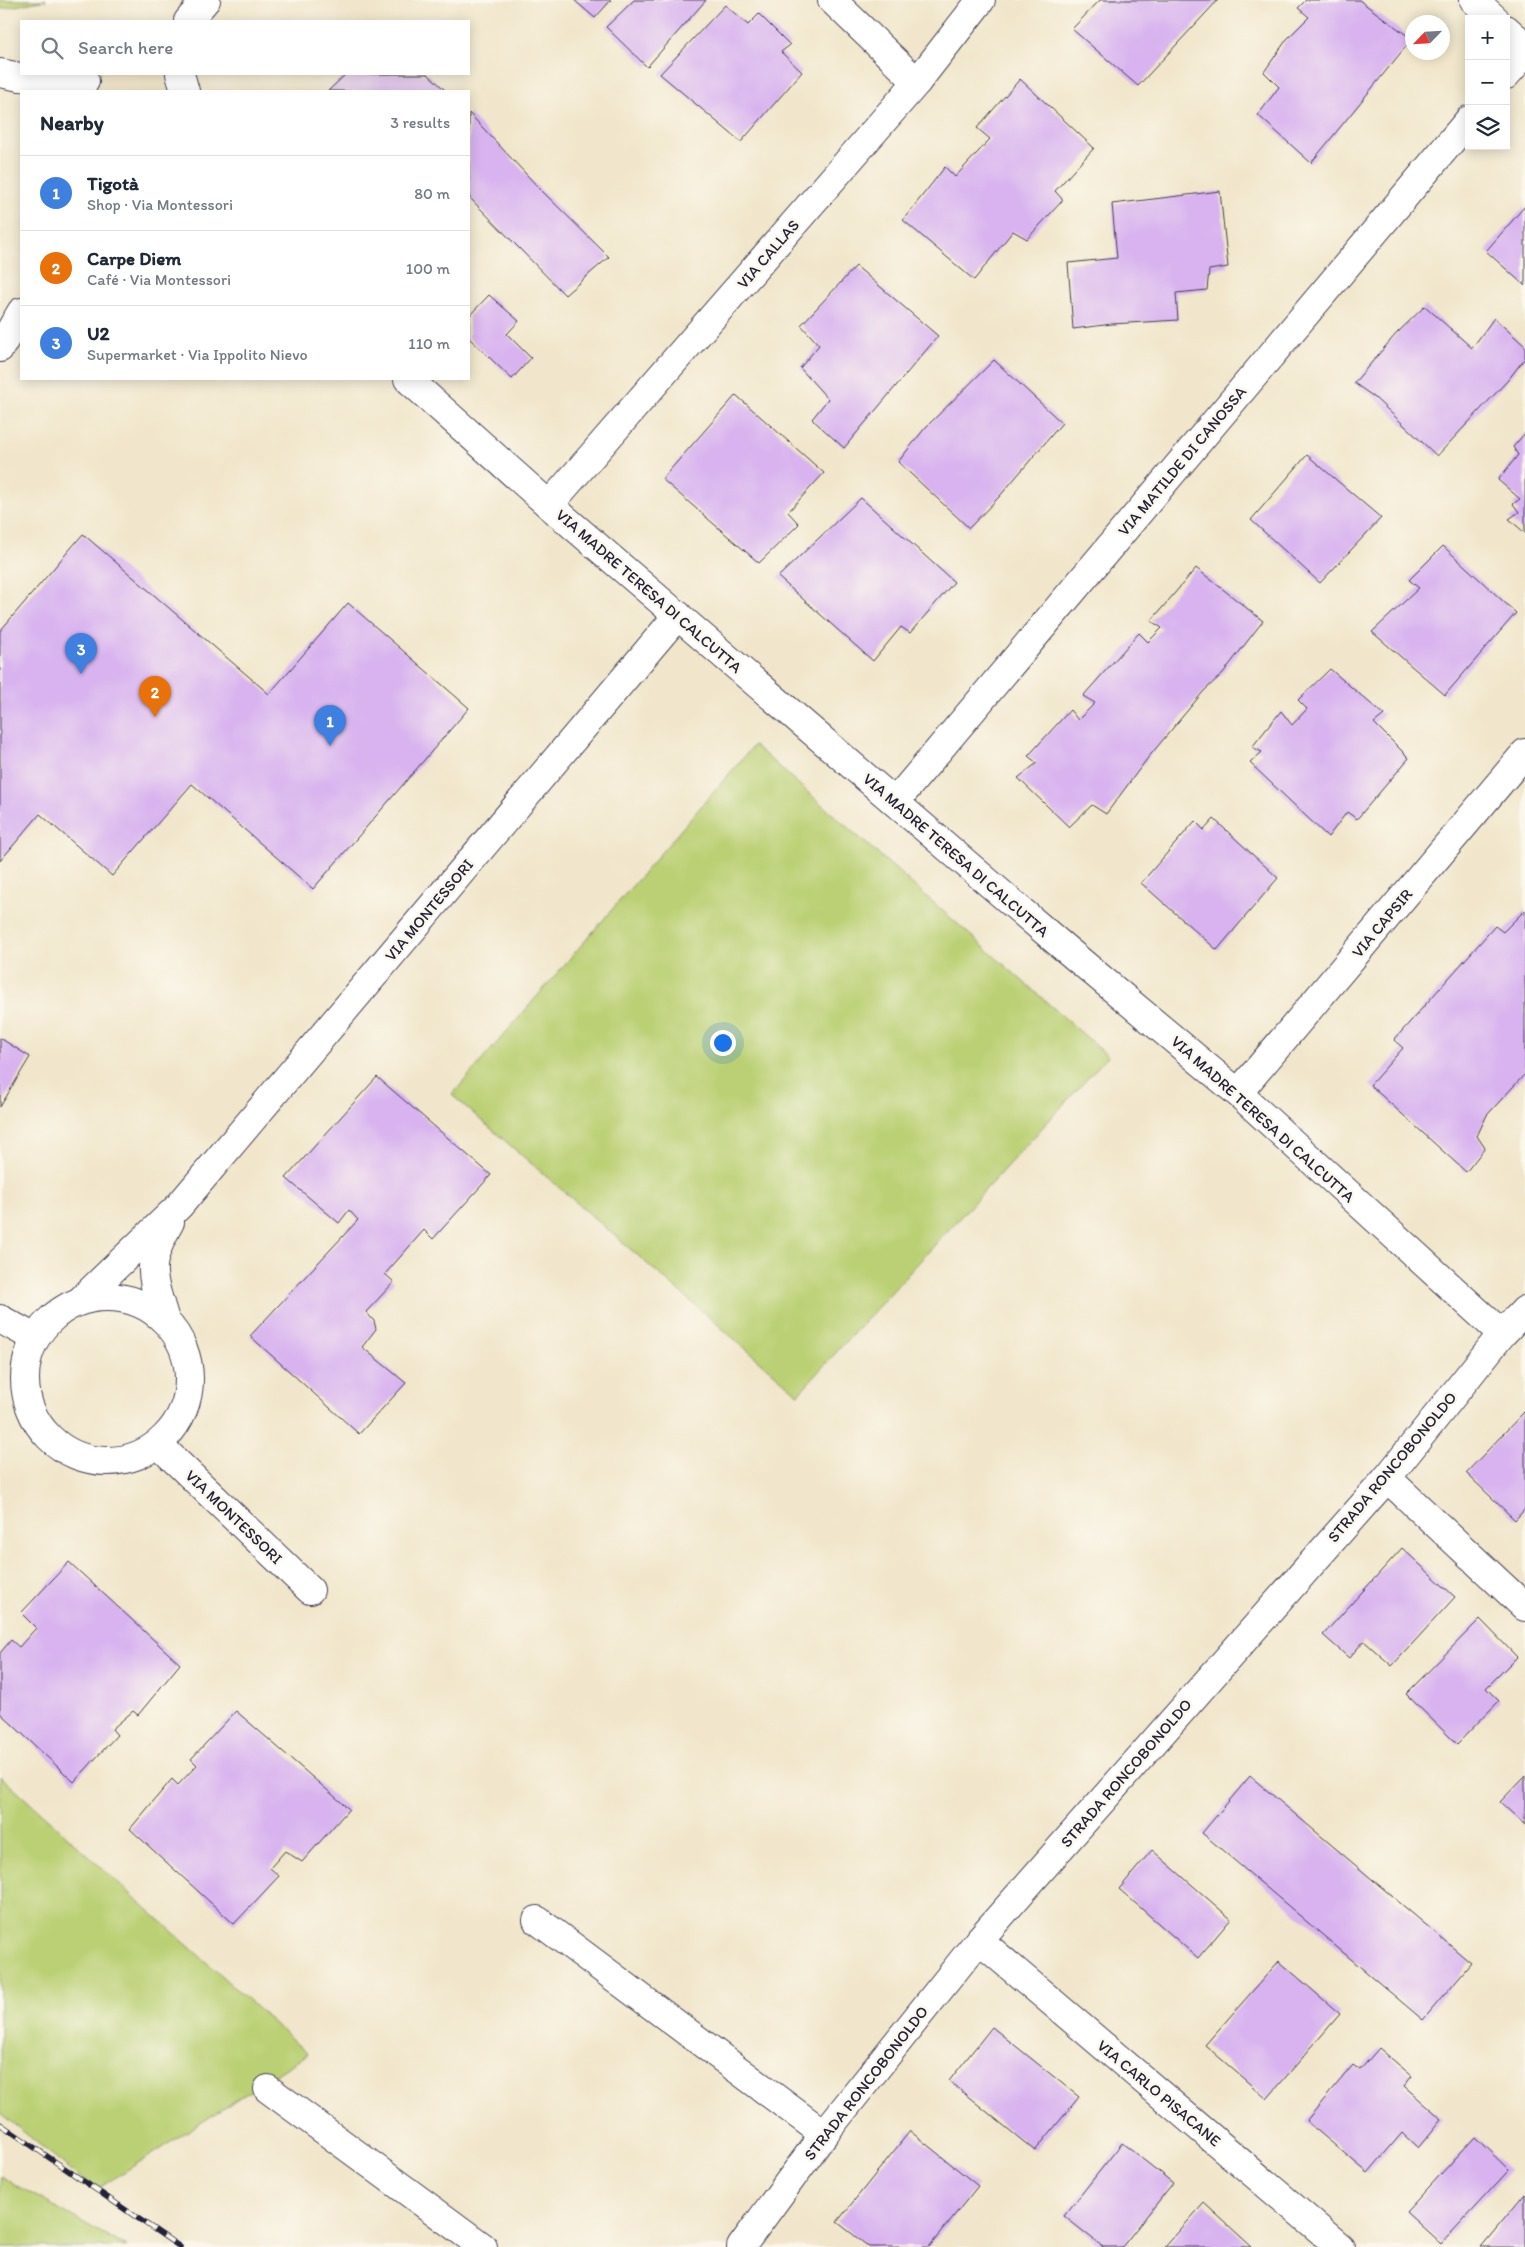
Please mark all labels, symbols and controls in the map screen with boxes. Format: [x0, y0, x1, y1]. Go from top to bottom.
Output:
north arrow [1405, 15, 1450, 60]
map controls [1465, 15, 1510, 150]
button: + [1465, 15, 1510, 60]
search box [20, 20, 470, 75]
icon: search [38, 34, 66, 62]
text: Search here [78, 36, 173, 59]
button: − [1465, 60, 1510, 105]
button: layers [1465, 105, 1510, 150]
text: Nearby [40, 110, 104, 135]
text: 3 results [390, 113, 450, 132]
text: Tigotà [87, 172, 139, 195]
text: 1 [52, 184, 60, 203]
text: 80 m [414, 184, 450, 203]
text: Shop · Via Montessori [87, 195, 233, 214]
street label: VIA CALLAS [733, 216, 803, 292]
text: Carpe Diem [87, 247, 181, 270]
text: 2 [52, 259, 60, 278]
text: 100 m [406, 259, 450, 278]
text: Café · Via Montessori [87, 270, 231, 289]
text: U2 [87, 322, 110, 345]
text: 3 [52, 334, 60, 353]
text: 110 m [408, 334, 450, 353]
text: Supermarket · Via Ippolito Nievo [87, 345, 308, 364]
street label: VIA MATILDE DI CANOSSA [1114, 382, 1250, 540]
street label: VIA MADRE TERESA DI CALCUTTA [552, 505, 746, 677]
pin: 3 [65, 633, 97, 674]
pin: 2 [139, 676, 171, 717]
pin: 1 [314, 705, 346, 746]
street label: VIA MADRE TERESA DI CALCUTTA [859, 769, 1053, 941]
street label: VIA MONTESSORI [381, 855, 477, 965]
street label: VIA CAPSIR [1348, 885, 1416, 961]
your location [710, 1030, 736, 1056]
street label: VIA MADRE TERESA DI CALCUTTA [1167, 1032, 1359, 1206]
street label: STRADA RONCOBONOLDO [1324, 1388, 1460, 1546]
street label: VIA MONTESSORI [182, 1466, 286, 1568]
street label: STRADA RONCOBONOLDO [1056, 1695, 1196, 1851]
street label: STRADA RONCOBONOLDO [800, 2002, 932, 2164]
street label: VIA CARLO PISACANE [1093, 2036, 1225, 2150]

